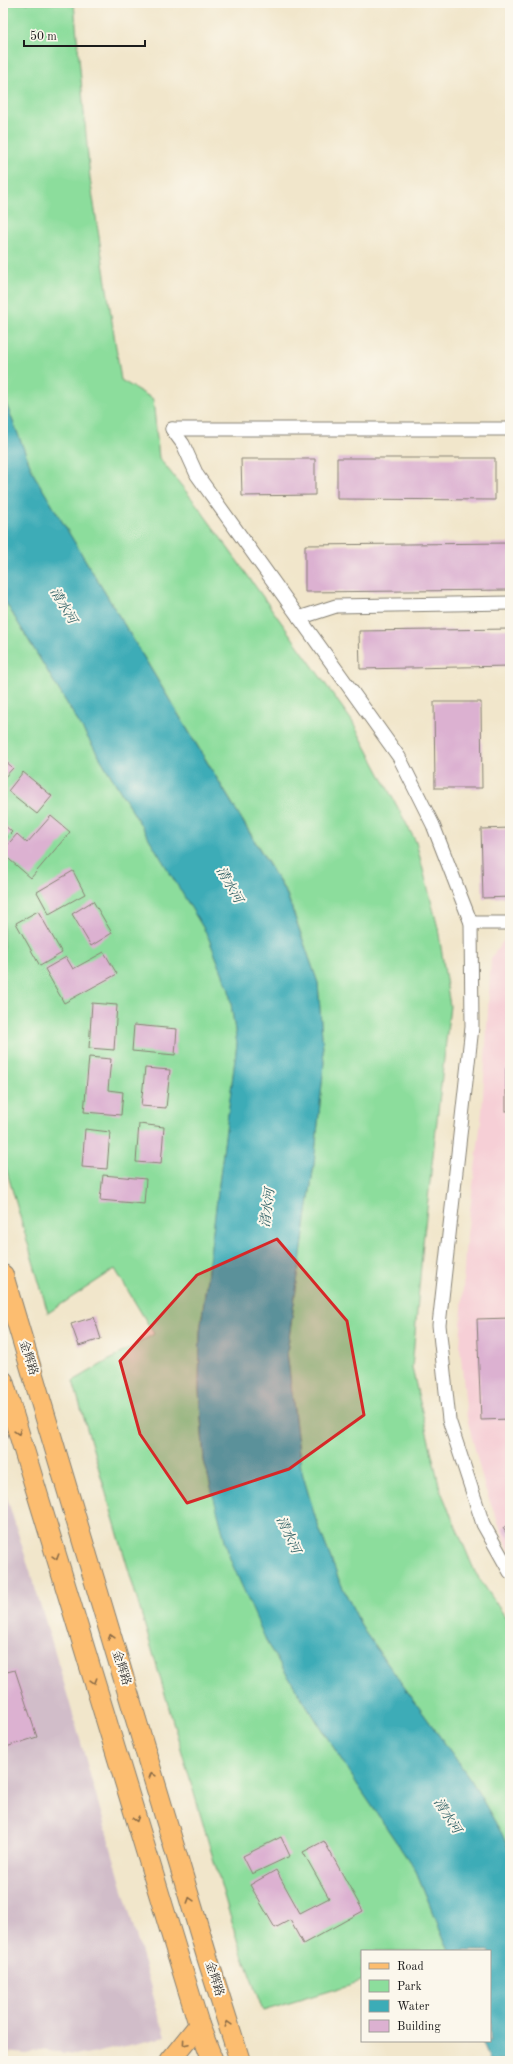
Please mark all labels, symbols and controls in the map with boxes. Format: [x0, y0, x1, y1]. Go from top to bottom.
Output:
scale bar [24, 22, 145, 48]
text: 50 m [30, 30, 57, 43]
water label: 清水河 [47, 585, 80, 628]
water label: 清水河 [214, 864, 246, 907]
water label: 清水河 [258, 1186, 277, 1228]
street label: 金辉路 [17, 1338, 41, 1377]
one-way arrow [14, 1428, 22, 1435]
water label: 清水河 [274, 1514, 304, 1557]
one-way arrow [51, 1553, 60, 1560]
one-way arrow [107, 1634, 116, 1641]
street label: 金辉路 [110, 1648, 134, 1687]
one-way arrow [89, 1677, 98, 1684]
one-way arrow [148, 1772, 157, 1779]
water label: 清水河 [431, 1796, 465, 1838]
one-way arrow [131, 1815, 140, 1822]
one-way arrow [186, 1896, 195, 1903]
legend [361, 1950, 491, 2042]
street label: 金辉路 [203, 1959, 227, 1998]
text: Road [397, 1961, 424, 1973]
text: Park [397, 1981, 422, 1993]
text: Water [397, 2001, 430, 2013]
one-way arrow [224, 2021, 232, 2028]
text: Building [397, 2021, 441, 2033]
one-way arrow [182, 2038, 189, 2046]

